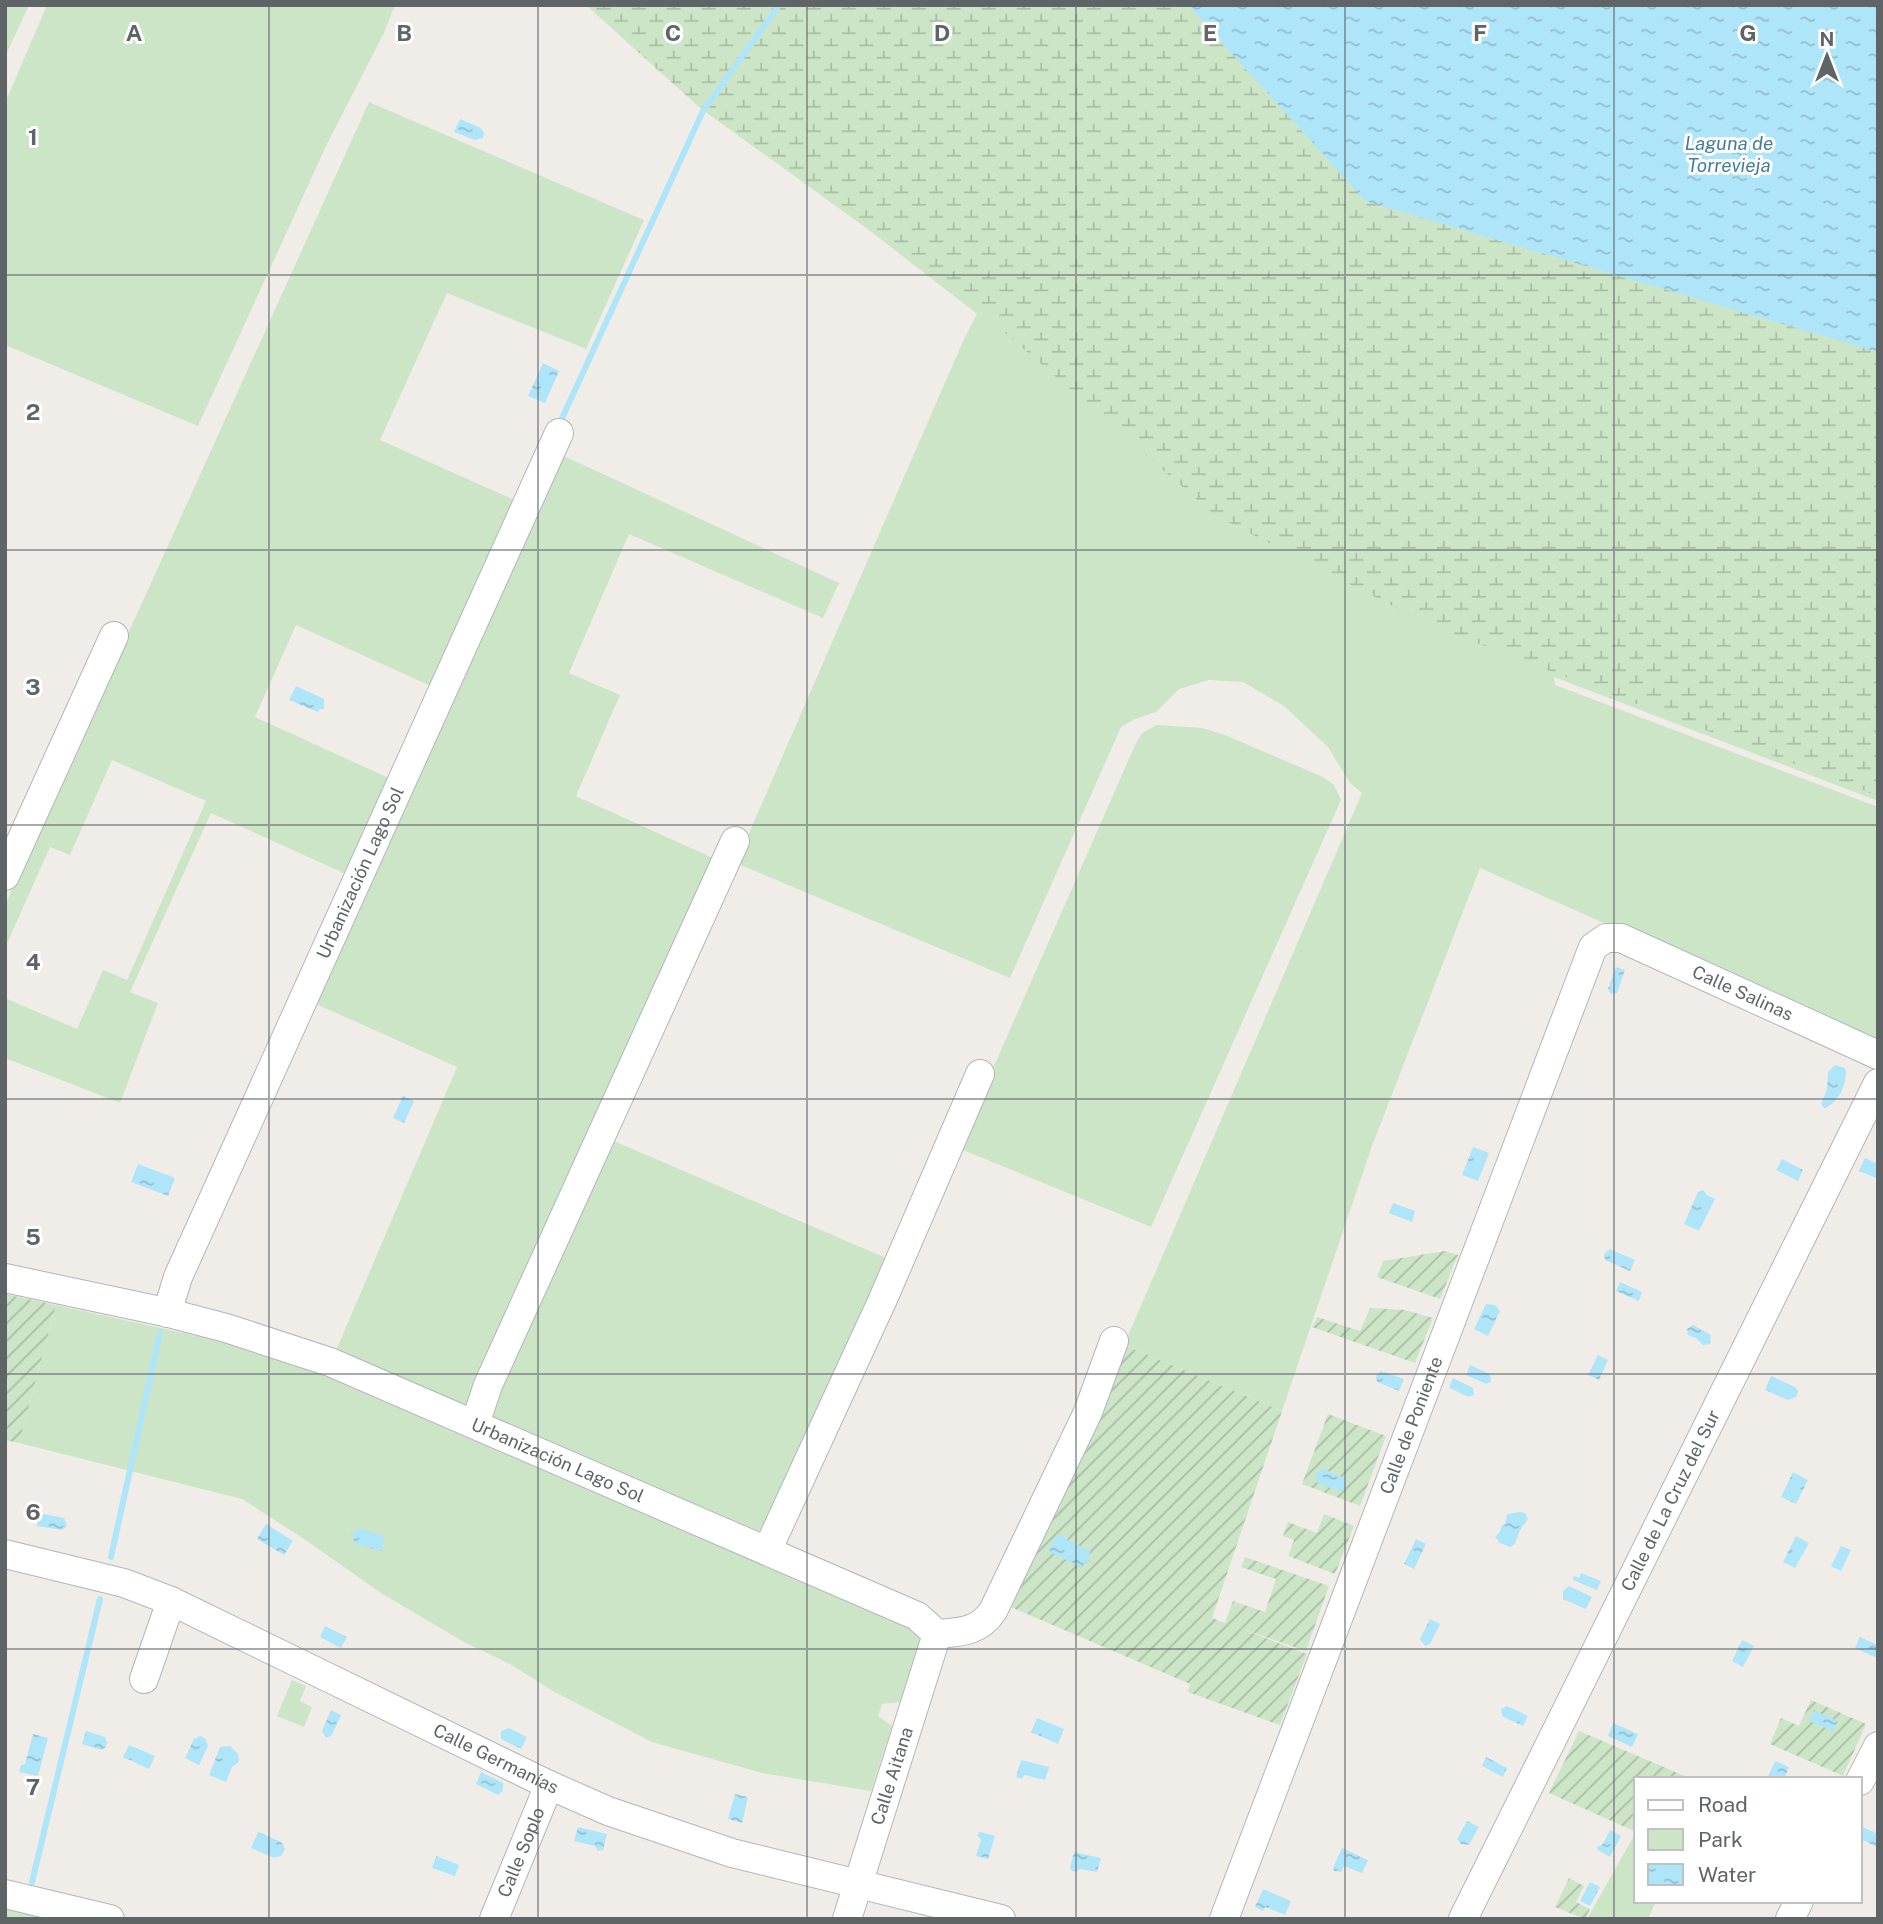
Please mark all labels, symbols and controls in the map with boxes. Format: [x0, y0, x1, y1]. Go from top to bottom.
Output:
text: A [126, 19, 143, 46]
text: B [396, 19, 412, 46]
text: C [665, 19, 681, 46]
text: D [934, 19, 950, 46]
text: E [1203, 19, 1217, 46]
text: F [1473, 19, 1487, 46]
text: G [1739, 19, 1757, 46]
north arrow [1792, 21, 1862, 91]
text: N [1820, 28, 1834, 50]
text: 1 [28, 123, 38, 150]
water label: Laguna de Torrevieja [1685, 132, 1773, 176]
text: 2 [26, 398, 40, 425]
text: 3 [25, 673, 41, 700]
street label: Urbanización Lago Sol [312, 784, 408, 962]
text: 4 [25, 948, 41, 975]
street label: Calle Salinas [1689, 961, 1796, 1025]
text: 5 [25, 1223, 41, 1250]
street label: Calle de Poniente [1375, 1353, 1447, 1497]
street label: Calle de La Cruz del Sur [1616, 1406, 1724, 1595]
street label: Urbanización Lago Sol [468, 1413, 647, 1507]
text: 6 [25, 1498, 41, 1525]
street label: Calle Germanías [430, 1719, 562, 1798]
street label: Calle Aitana [866, 1724, 917, 1827]
text: 7 [26, 1773, 40, 1800]
legend [1634, 1777, 1862, 1903]
text: Road [1698, 1792, 1748, 1817]
street label: Calle Soplo [493, 1804, 549, 1900]
text: Park [1698, 1827, 1743, 1852]
text: Water [1698, 1862, 1756, 1887]

